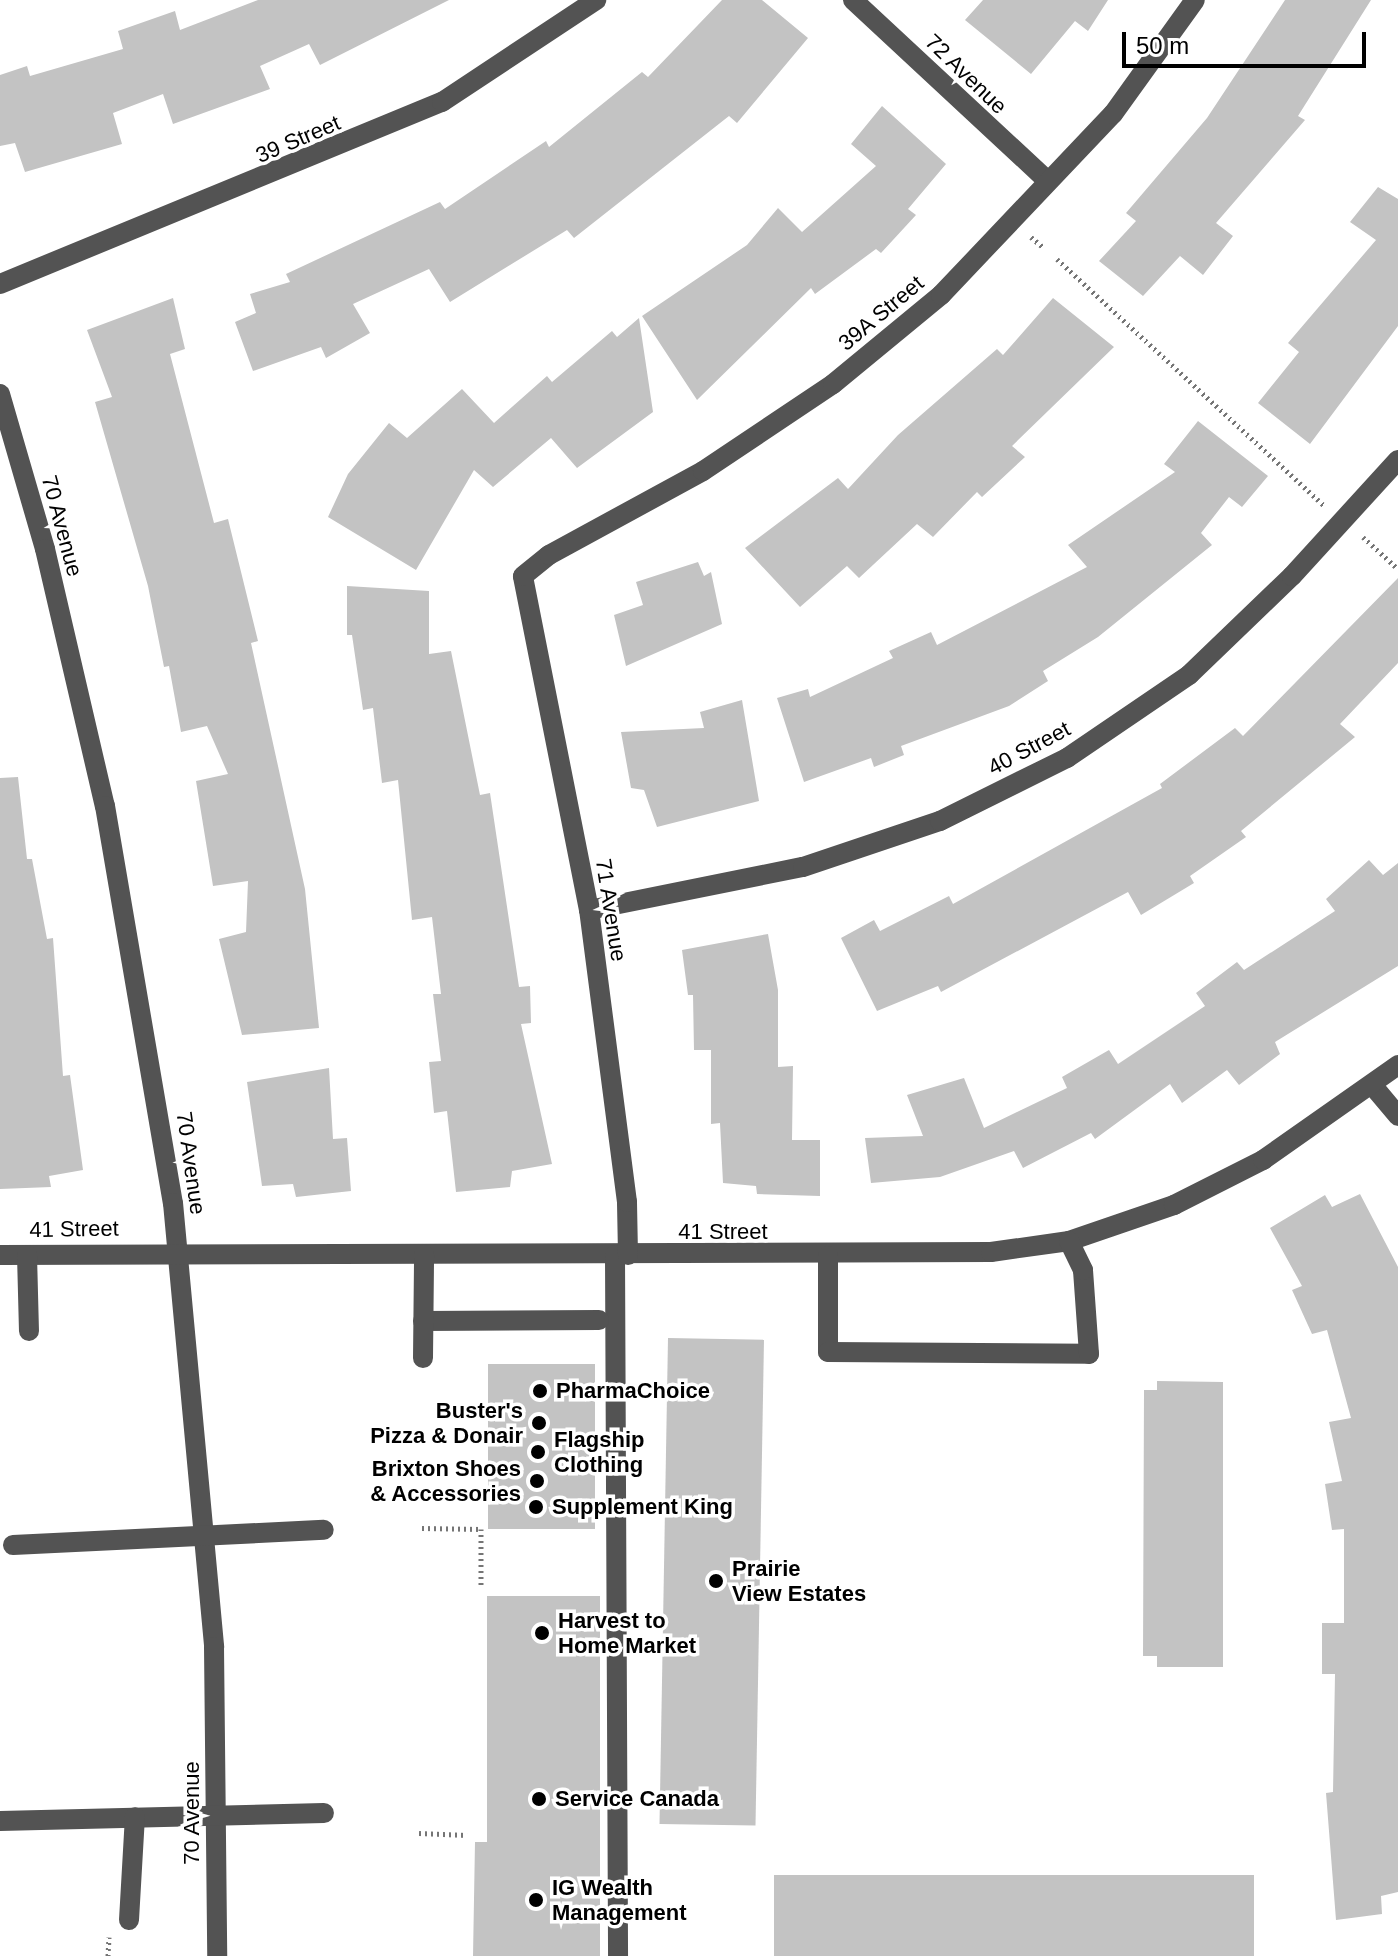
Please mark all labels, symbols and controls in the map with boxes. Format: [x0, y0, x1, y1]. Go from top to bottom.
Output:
scale bar [1126, 16, 1370, 66]
street label: 72 Avenue [919, 28, 1013, 120]
text: 50 m [1136, 32, 1189, 59]
street label: 39 Street [252, 109, 344, 169]
street label: 39A Street [833, 269, 929, 357]
street label: 70 Avenue [36, 472, 88, 580]
street label: 40 Street [983, 715, 1075, 781]
street label: 71 Avenue [590, 856, 632, 964]
street label: 70 Avenue [171, 1109, 211, 1217]
street label: 41 Street [29, 1215, 119, 1243]
street label: 41 Street [678, 1219, 768, 1245]
place label: PharmaChoice [556, 1378, 710, 1404]
marker: PharmaChoice [531, 1382, 549, 1400]
place label: Buster's Pizza & Donair [370, 1397, 523, 1448]
marker: Buster's Pizza & Donair [530, 1414, 548, 1432]
place label: Flagship Clothing [554, 1426, 644, 1478]
marker: Flagship Clothing [529, 1443, 547, 1461]
place label: Brixton Shoes & Accessories [369, 1455, 521, 1506]
marker: Brixton Shoes & Accessories [528, 1472, 546, 1490]
place label: Supplement King [552, 1494, 733, 1520]
marker: Supplement King [527, 1498, 545, 1516]
place label: Prairie View Estates [732, 1555, 866, 1606]
marker: Prairie View Estates [707, 1572, 725, 1590]
place label: Harvest to Home Market [558, 1607, 696, 1658]
marker: Harvest to Home Market [533, 1624, 551, 1642]
street label: 70 Avenue [179, 1761, 205, 1865]
place label: Service Canada [555, 1786, 719, 1812]
marker: Service Canada [530, 1790, 548, 1808]
place label: IG Wealth Management [552, 1874, 686, 1926]
marker: IG Wealth Management [527, 1891, 545, 1909]

